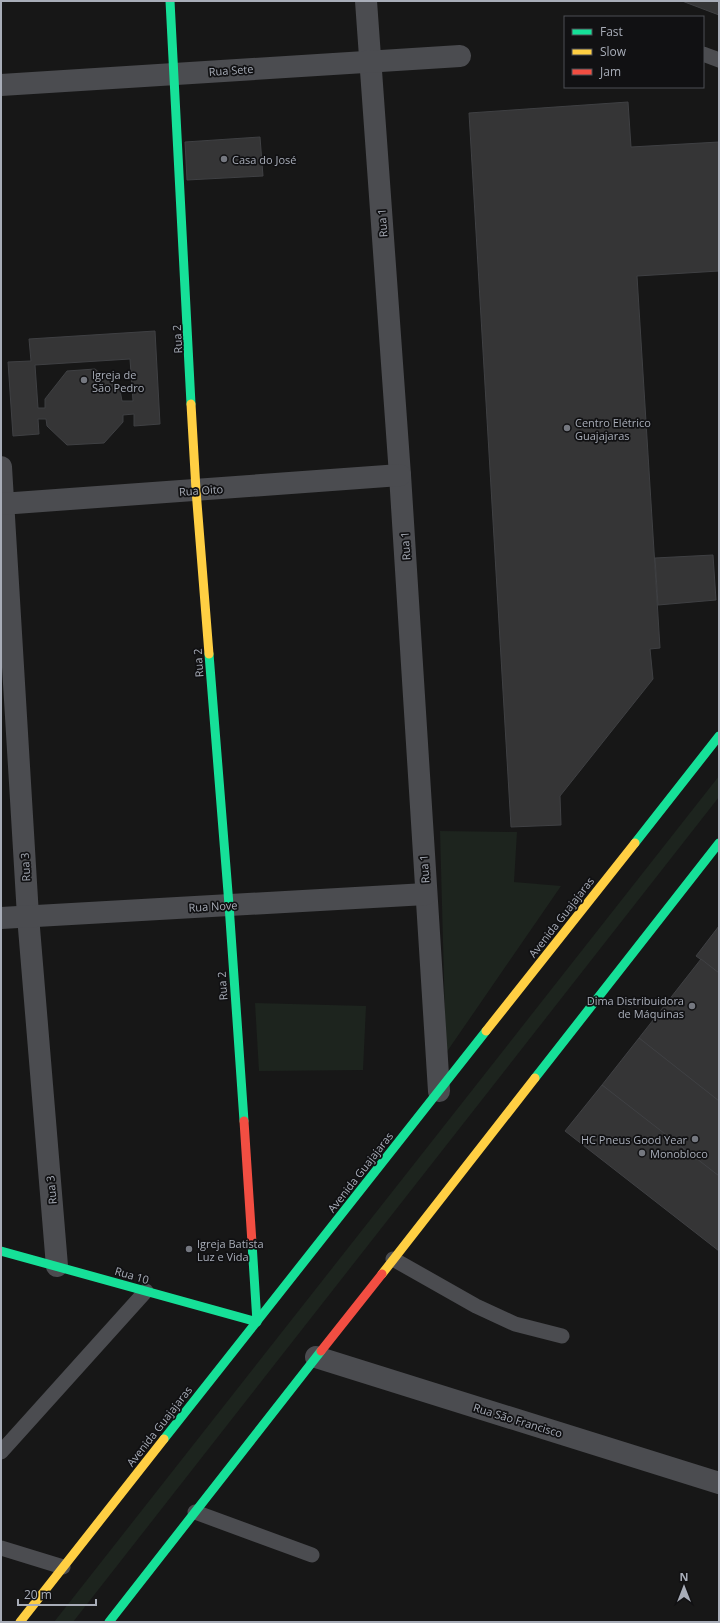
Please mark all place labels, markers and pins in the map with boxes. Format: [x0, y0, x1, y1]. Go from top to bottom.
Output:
place label: Casa do José [232, 152, 296, 167]
marker: Casa do José [219, 154, 229, 164]
place label: Igreja de São Pedro [92, 367, 145, 395]
marker: Igreja de São Pedro [79, 375, 89, 385]
place label: Centro Elétrico Guajajaras [575, 415, 651, 443]
marker: Centro Elétrico Guajajaras [562, 423, 572, 433]
place label: Dima Distribuidora de Máquinas [587, 993, 684, 1021]
marker: Dima Distribuidora de Máquinas [687, 1001, 697, 1011]
place label: HC Pneus Good Year [581, 1132, 687, 1147]
marker: HC Pneus Good Year [690, 1134, 700, 1144]
place label: Monobloco [650, 1146, 708, 1161]
marker: Monobloco [637, 1148, 647, 1158]
place label: Igreja Batista Luz e Vida [197, 1236, 264, 1264]
marker: Igreja Batista Luz e Vida [184, 1244, 194, 1254]

